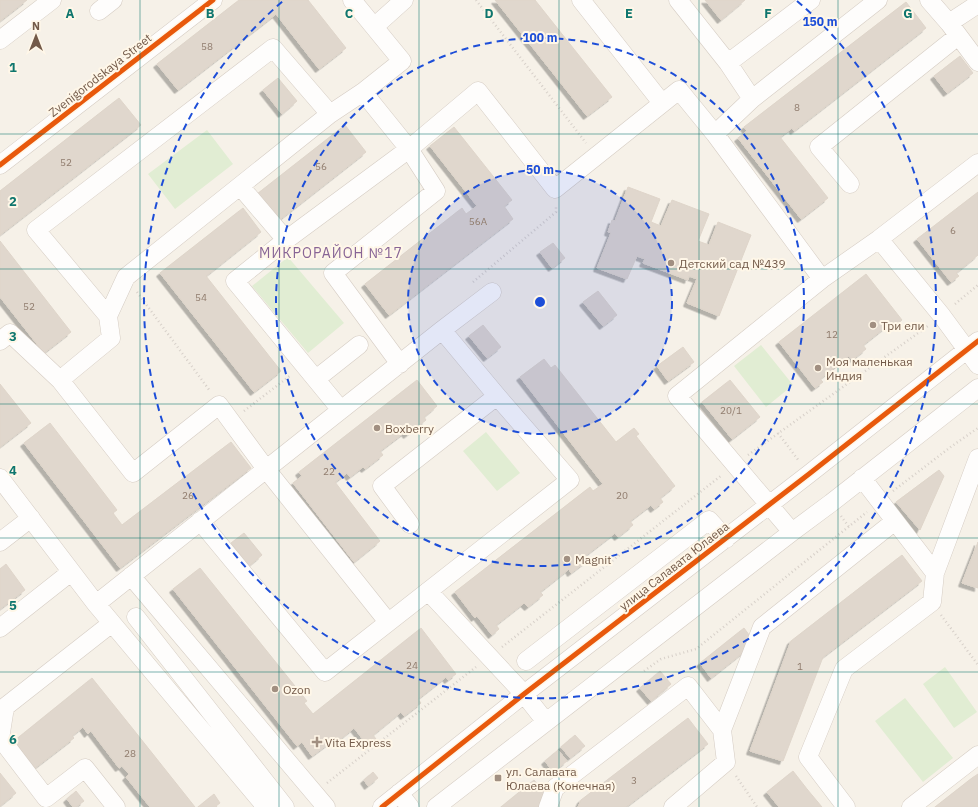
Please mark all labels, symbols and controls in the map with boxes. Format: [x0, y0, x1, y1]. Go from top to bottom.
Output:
text: A [66, 5, 75, 22]
text: B [206, 5, 215, 22]
text: C [345, 5, 354, 22]
text: D [484, 5, 494, 22]
text: E [625, 5, 633, 22]
text: F [764, 5, 772, 22]
text: G [903, 5, 913, 22]
text: 150 m [802, 14, 838, 29]
north arrow [16, 16, 56, 56]
text: N [32, 19, 40, 33]
street label: Zvenigorodskaya Street [45, 30, 155, 120]
text: 100 m [522, 30, 558, 45]
house number: 58 [201, 40, 213, 53]
text: 1 [9, 59, 17, 76]
house number: 8 [794, 101, 800, 114]
house number: 52 [60, 156, 72, 169]
house number: 56 [315, 160, 327, 173]
text: 50 m [526, 162, 554, 177]
text: 2 [9, 193, 17, 210]
house number: 56А [469, 215, 488, 228]
house number: 6 [950, 224, 956, 237]
district label: МИКРОРАЙОН №17 [259, 243, 403, 262]
place label: Детский сад №439 [679, 256, 786, 271]
marker: Детский сад №439 [666, 258, 676, 268]
house number: 54 [195, 291, 207, 304]
centre of rings [533, 295, 547, 309]
house number: 52 [23, 300, 35, 313]
place label: Три ели [881, 318, 925, 333]
marker: Три ели [868, 320, 878, 330]
text: 3 [9, 328, 17, 345]
house number: 12 [826, 328, 838, 341]
place label: Моя маленькая Индия [826, 354, 913, 383]
marker: Моя маленькая Индия [813, 363, 823, 373]
house number: 20/1 [720, 404, 742, 417]
place label: Boxberry [385, 421, 434, 436]
marker: Boxberry [372, 423, 382, 433]
text: 4 [9, 462, 17, 479]
house number: 22 [323, 465, 335, 478]
house number: 26 [182, 489, 194, 502]
house number: 20 [616, 489, 628, 502]
street label: улица Салавата Юлаева [616, 518, 732, 613]
place label: Magnit [575, 552, 612, 567]
marker: Magnit [562, 554, 572, 564]
text: 5 [9, 597, 17, 614]
house number: 24 [406, 659, 418, 672]
house number: 1 [797, 660, 803, 673]
place label: Ozon [283, 682, 310, 697]
marker: Ozon [270, 684, 280, 694]
text: 6 [9, 731, 17, 748]
place label: Vita Express [325, 735, 392, 750]
marker: Vita Express [312, 737, 322, 747]
house number: 28 [124, 747, 136, 760]
place label: ул. Салавата Юлаева (Конечная) [506, 764, 615, 793]
marker: ул. Салавата Юлаева (Конечная) [493, 773, 503, 783]
house number: 3 [631, 774, 637, 787]

